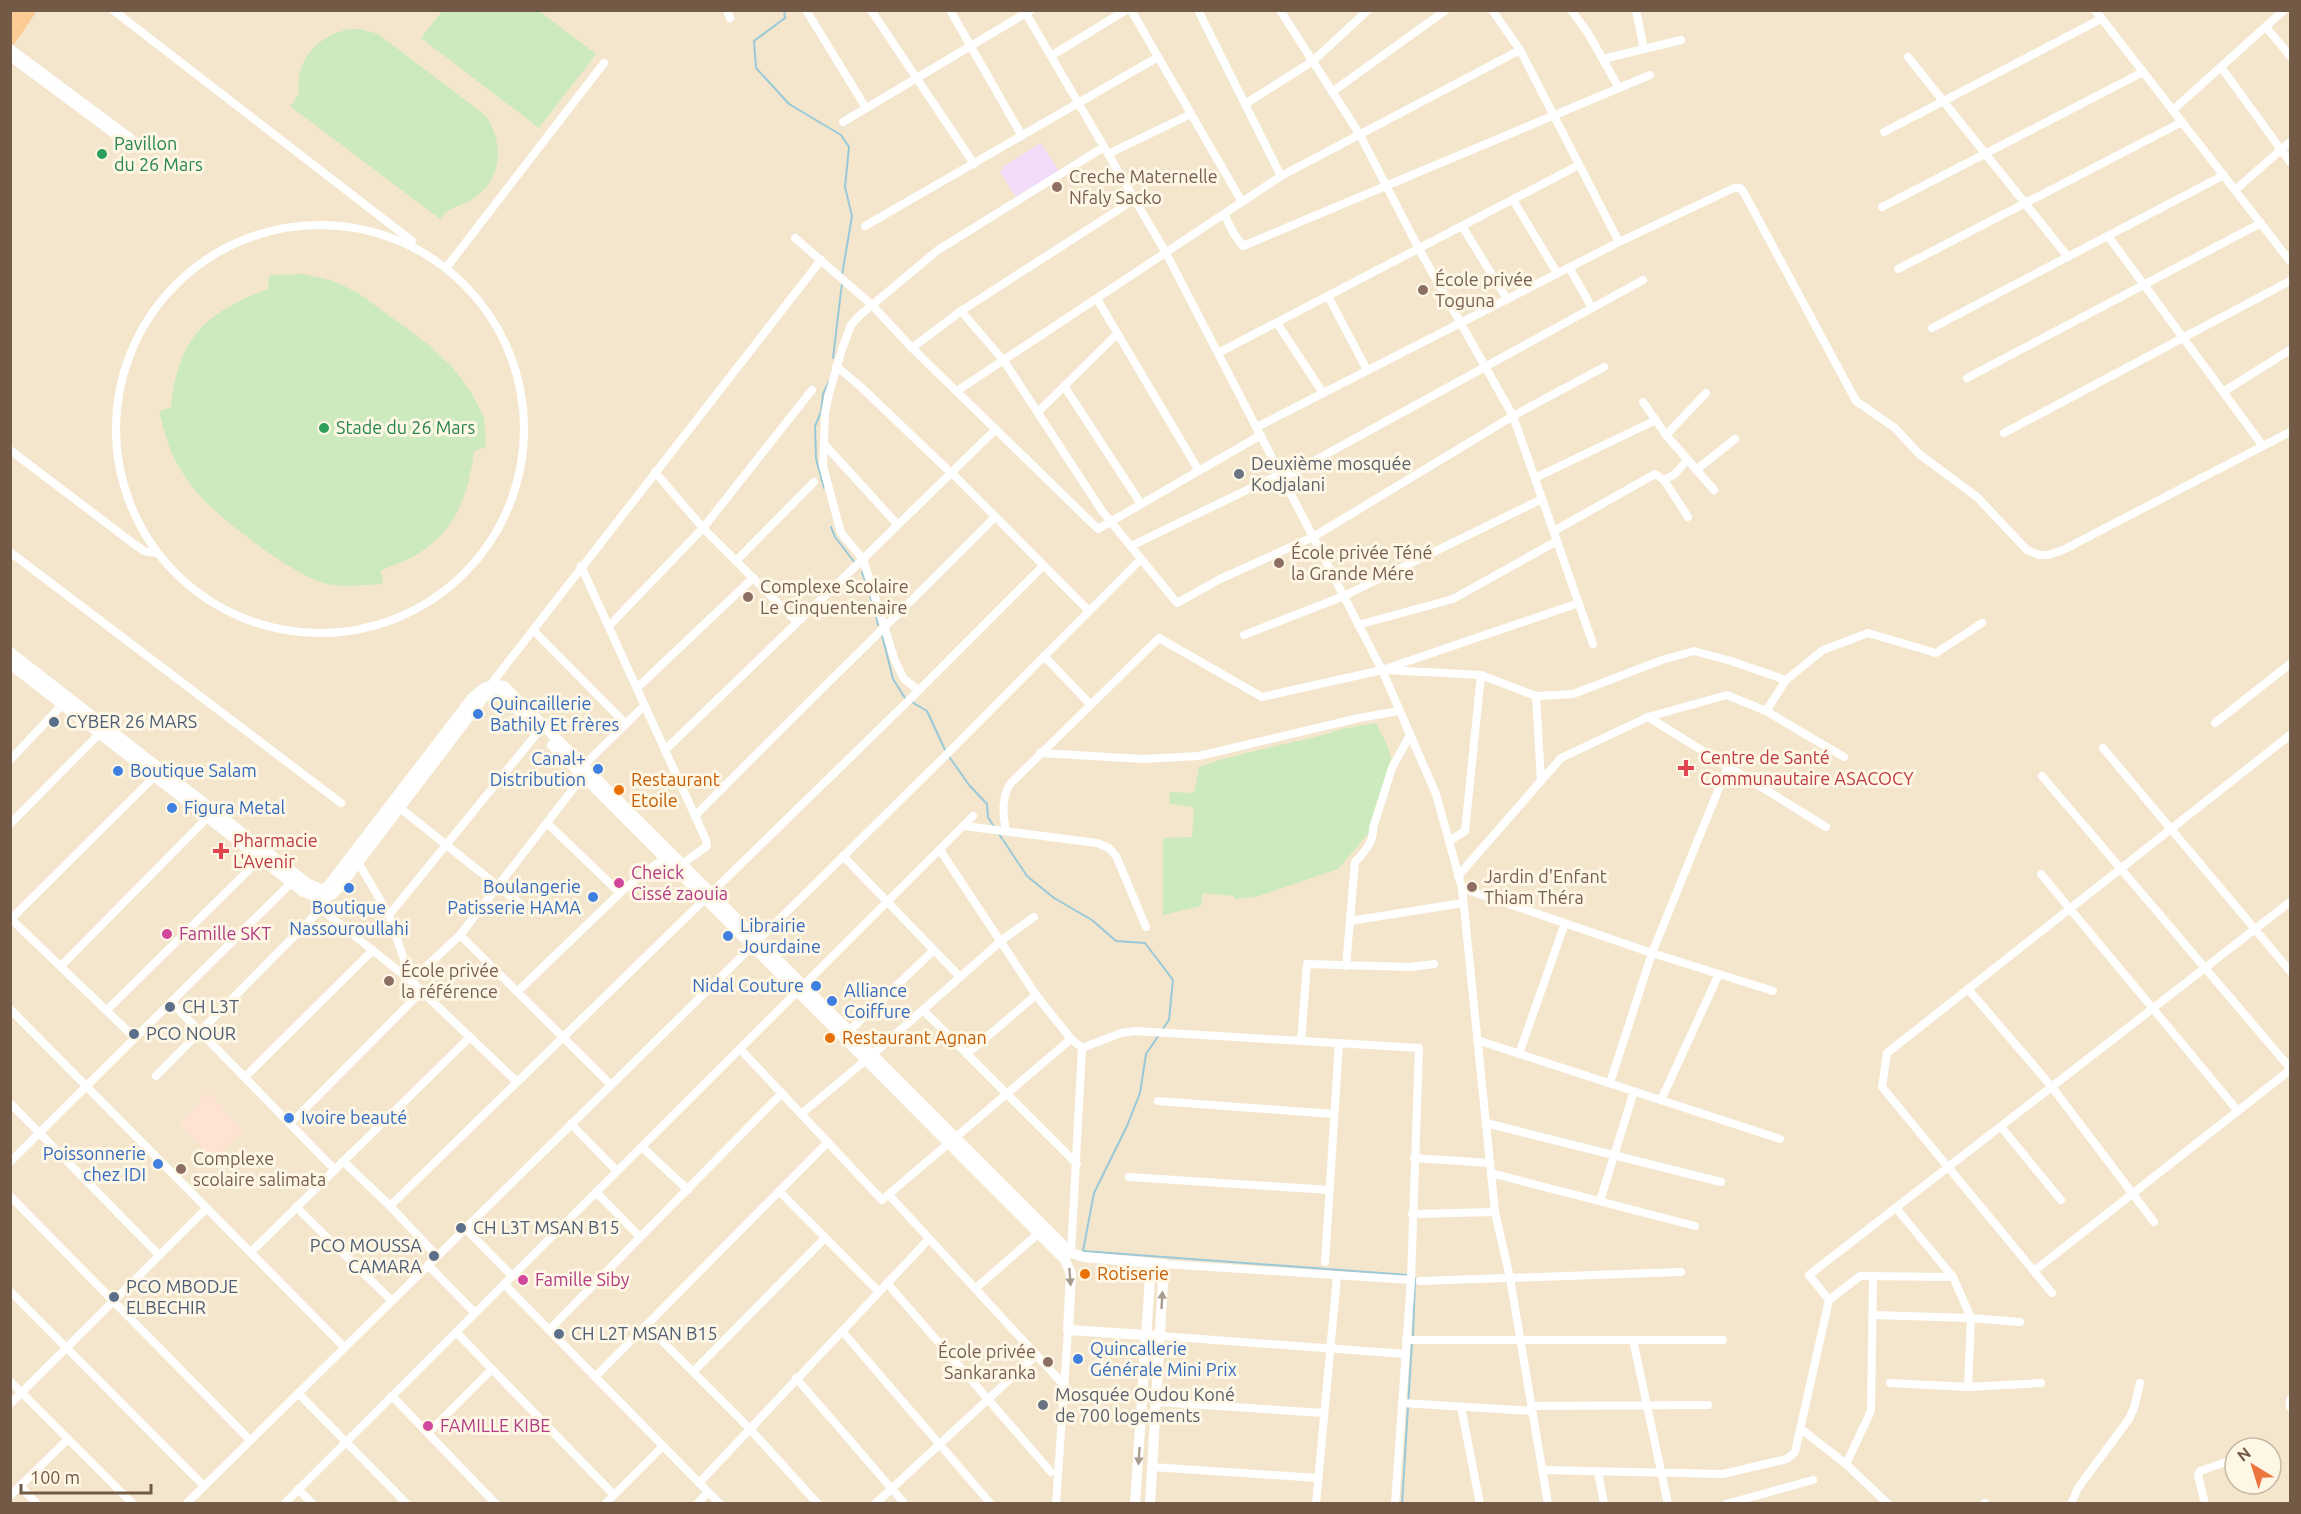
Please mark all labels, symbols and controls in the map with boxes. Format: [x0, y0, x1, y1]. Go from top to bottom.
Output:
place label: Pavillon du 26 Mars [114, 133, 203, 174]
marker: Pavillon du 26 Mars [95, 147, 109, 161]
place label: Creche Maternelle Nfaly Sacko [1069, 166, 1218, 207]
marker: Creche Maternelle Nfaly Sacko [1050, 180, 1064, 194]
place label: École privée Toguna [1435, 268, 1533, 310]
marker: École privée Toguna [1416, 283, 1430, 297]
place label: Stade du 26 Mars [336, 417, 475, 437]
marker: Stade du 26 Mars [317, 421, 331, 435]
place label: Deuxième mosquée Kodjalani [1251, 453, 1411, 494]
marker: Deuxième mosquée Kodjalani [1232, 467, 1246, 481]
place label: École privée Téné la Grande Mére [1291, 541, 1432, 583]
marker: École privée Téné la Grande Mére [1272, 556, 1286, 570]
place label: Complexe Scolaire Le Cinquentenaire [760, 576, 909, 617]
marker: Complexe Scolaire Le Cinquentenaire [741, 590, 755, 604]
place label: Quincaillerie Bathily Et frères [490, 693, 620, 734]
marker: Quincaillerie Bathily Et frères [471, 707, 485, 721]
place label: CYBER 26 MARS [66, 711, 197, 731]
marker: CYBER 26 MARS [47, 715, 61, 729]
place label: Centre de Santé Communautaire ASACOCY [1700, 747, 1914, 788]
place label: Canal+ Distribution [490, 748, 586, 789]
marker: Centre de Santé Communautaire ASACOCY [1677, 759, 1695, 777]
place label: Boutique Salam [130, 760, 257, 780]
marker: Canal+ Distribution [591, 762, 605, 776]
marker: Boutique Salam [111, 764, 125, 778]
place label: Restaurant Etoile [631, 769, 720, 810]
marker: Restaurant Etoile [612, 783, 626, 797]
place label: Figura Metal [184, 797, 286, 817]
marker: Figura Metal [165, 801, 179, 815]
place label: Pharmacie L'Avenir [233, 830, 318, 871]
marker: Pharmacie L'Avenir [214, 844, 228, 858]
place label: Cheick Cissé zaouia [631, 862, 728, 903]
place label: Jardin d'Enfant Thiam Théra [1484, 866, 1607, 907]
place label: Boulangerie Patisserie HAMA [447, 876, 581, 917]
marker: Cheick Cissé zaouia [612, 876, 626, 890]
marker: Jardin d'Enfant Thiam Théra [1465, 880, 1479, 894]
marker: Boutique Nassouroullahi [342, 881, 356, 895]
marker: Boulangerie Patisserie HAMA [586, 890, 600, 904]
place label: Boutique Nassouroullahi [289, 897, 409, 938]
place label: Librairie Jourdaine [740, 915, 821, 956]
place label: Famille SKT [179, 923, 271, 943]
marker: Famille SKT [160, 927, 174, 941]
marker: Librairie Jourdaine [721, 929, 735, 943]
place label: École privée la référence [401, 959, 499, 1001]
marker: École privée la référence [382, 974, 396, 988]
place label: Nidal Couture [692, 975, 804, 995]
marker: Nidal Couture [809, 979, 823, 993]
place label: Alliance Coiffure [844, 980, 911, 1021]
marker: Alliance Coiffure [825, 994, 839, 1008]
place label: CH L3T [182, 996, 239, 1016]
marker: CH L3T [163, 1000, 177, 1014]
place label: PCO NOUR [146, 1023, 236, 1043]
marker: PCO NOUR [127, 1027, 141, 1041]
place label: Restaurant Agnan [842, 1027, 987, 1047]
marker: Restaurant Agnan [823, 1031, 837, 1045]
place label: Ivoire beauté [301, 1107, 407, 1127]
marker: Ivoire beauté [282, 1111, 296, 1125]
place label: Poissonnerie chez IDI [43, 1143, 146, 1184]
place label: Complexe scolaire salimata [193, 1148, 326, 1189]
marker: Poissonnerie chez IDI [151, 1157, 165, 1171]
marker: Complexe scolaire salimata [174, 1162, 188, 1176]
place label: CH L3T MSAN B15 [473, 1217, 620, 1237]
marker: CH L3T MSAN B15 [454, 1221, 468, 1235]
place label: PCO MOUSSA CAMARA [310, 1235, 422, 1276]
marker: PCO MOUSSA CAMARA [427, 1249, 441, 1263]
place label: Rotiserie [1097, 1263, 1169, 1283]
one-way arrow [1065, 1267, 1074, 1286]
marker: Rotiserie [1078, 1267, 1092, 1281]
place label: Famille Siby [535, 1269, 630, 1289]
marker: Famille Siby [516, 1273, 530, 1287]
place label: PCO MBODJE ELBECHIR [126, 1276, 238, 1317]
marker: PCO MBODJE ELBECHIR [107, 1290, 121, 1304]
one-way arrow [1157, 1291, 1167, 1310]
place label: CH L2T MSAN B15 [571, 1323, 718, 1343]
marker: CH L2T MSAN B15 [552, 1327, 566, 1341]
place label: Quincallerie Générale Mini Prix [1090, 1338, 1237, 1379]
place label: École privée Sankaranka [938, 1340, 1036, 1382]
marker: Quincallerie Générale Mini Prix [1071, 1352, 1085, 1366]
marker: École privée Sankaranka [1041, 1355, 1055, 1369]
place label: Mosquée Oudou Koné de 700 logements [1055, 1384, 1235, 1425]
marker: Mosquée Oudou Koné de 700 logements [1036, 1398, 1050, 1412]
place label: FAMILLE KIBE [440, 1415, 550, 1435]
marker: FAMILLE KIBE [421, 1419, 435, 1433]
north arrow [2223, 1436, 2283, 1496]
text: N [2234, 1443, 2254, 1465]
one-way arrow [1134, 1447, 1144, 1466]
scale bar [21, 1457, 152, 1495]
text: 100 m [30, 1467, 80, 1487]

